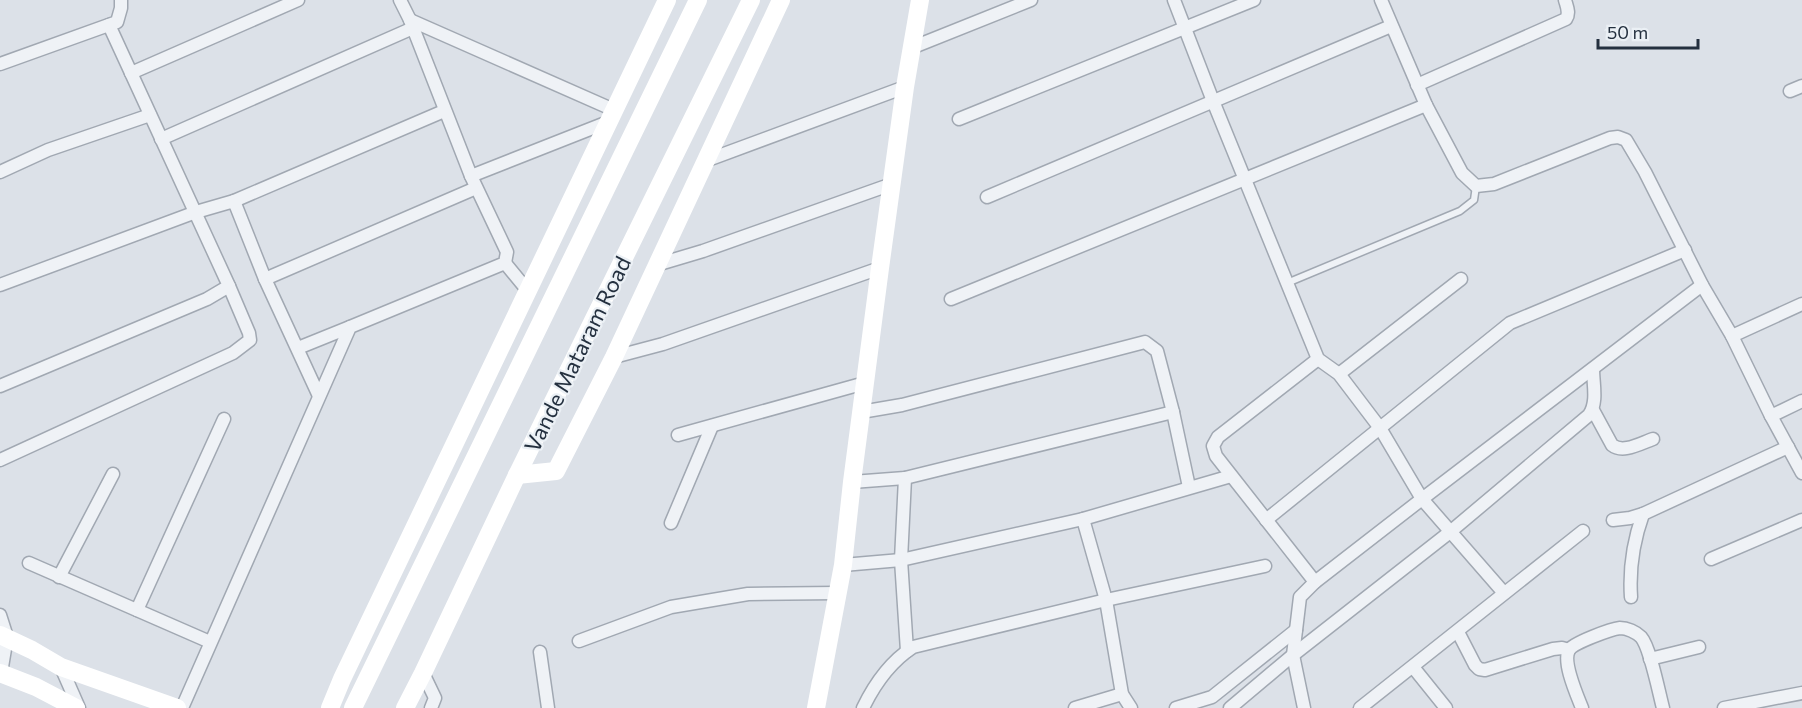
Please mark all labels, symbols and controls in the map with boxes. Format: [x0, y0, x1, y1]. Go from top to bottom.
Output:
scale bar [1598, 12, 1698, 50]
text: 50 m [1607, 21, 1648, 43]
street label: Vande Mataram Road [518, 252, 636, 456]

